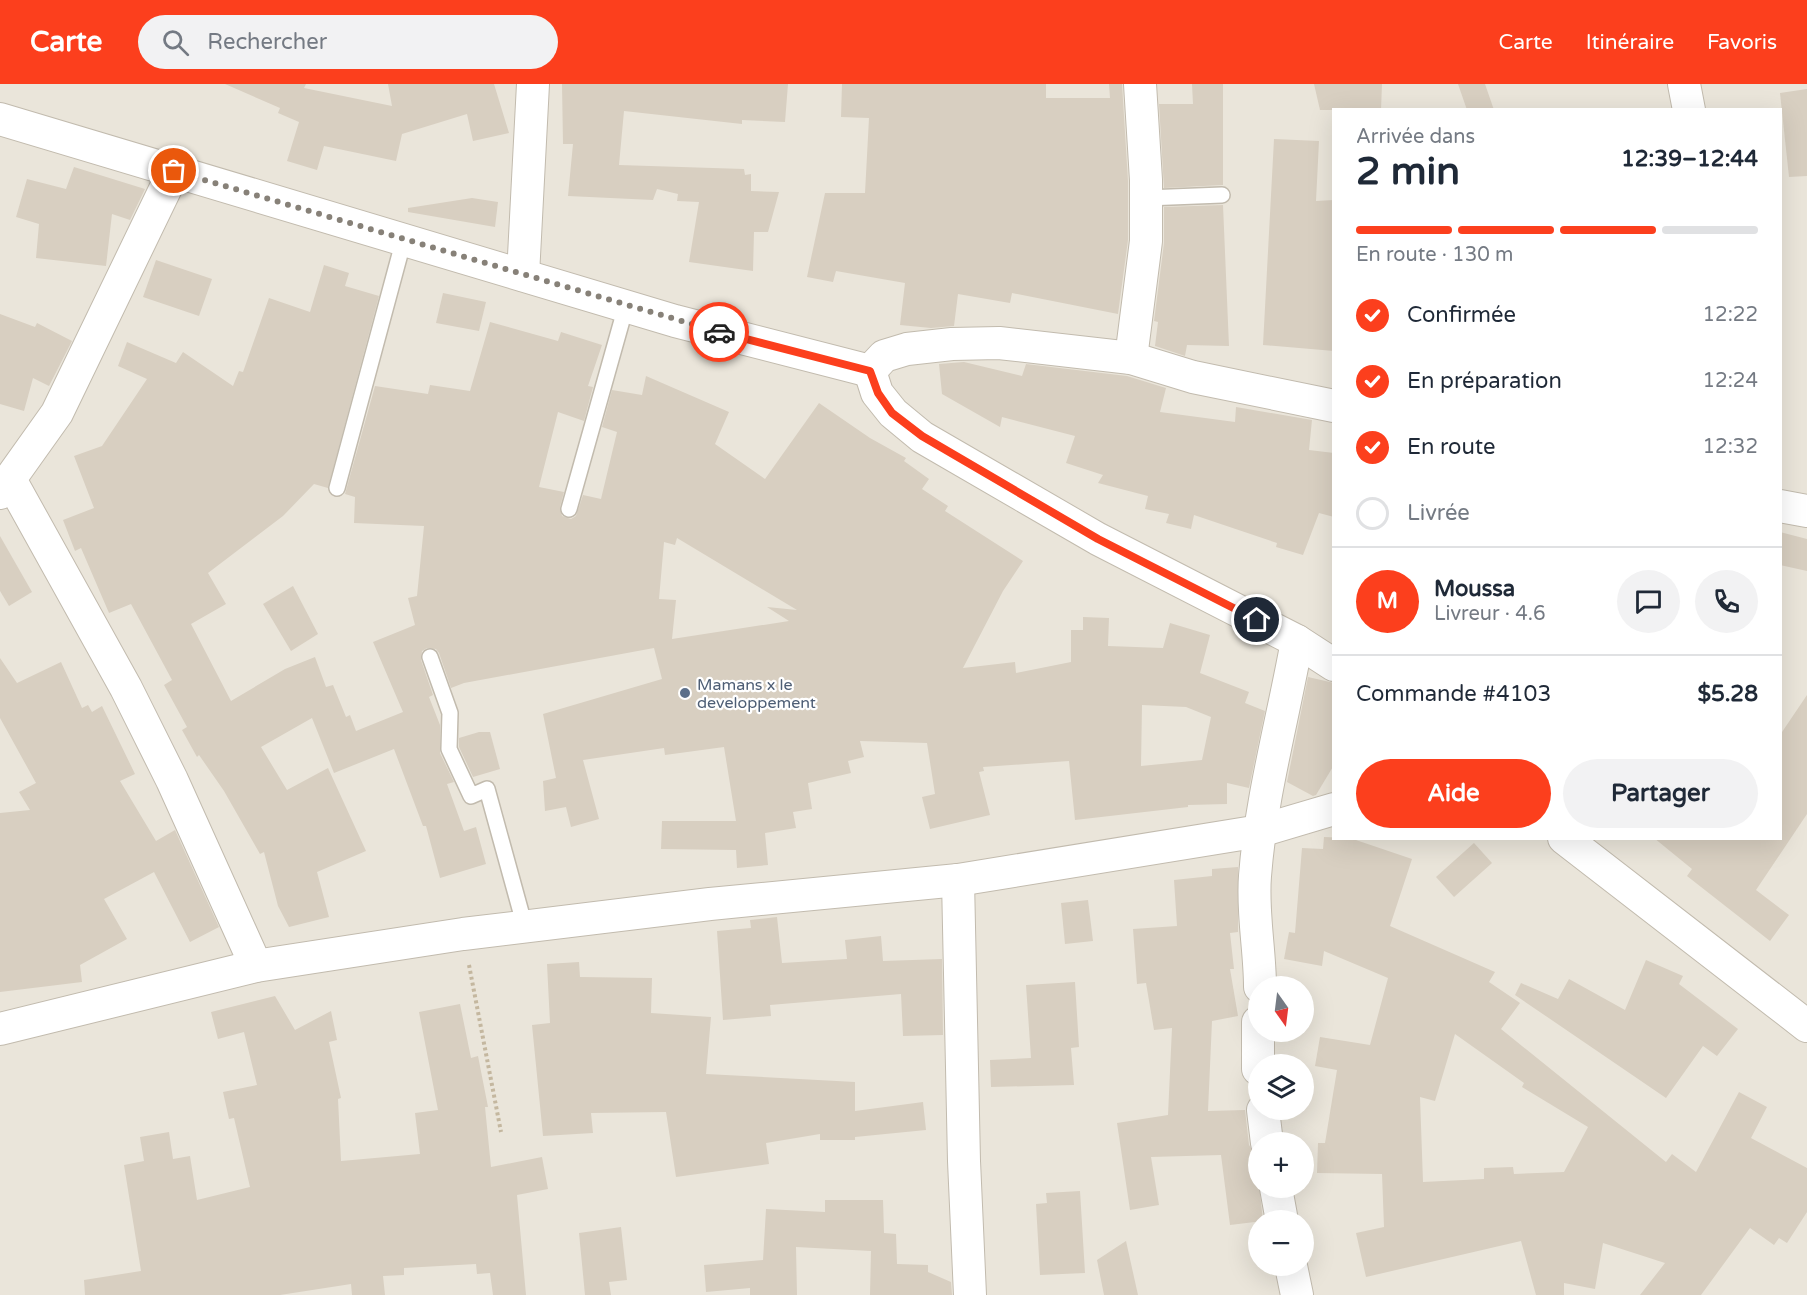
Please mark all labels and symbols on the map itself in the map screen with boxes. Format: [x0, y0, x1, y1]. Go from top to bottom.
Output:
pin [148, 145, 199, 196]
courier [689, 302, 749, 362]
pin [1231, 594, 1282, 645]
place label: Mamans x le developpement [697, 675, 816, 713]
marker: Mamans x le developpement [678, 686, 692, 700]
north arrow [1248, 976, 1314, 1042]

